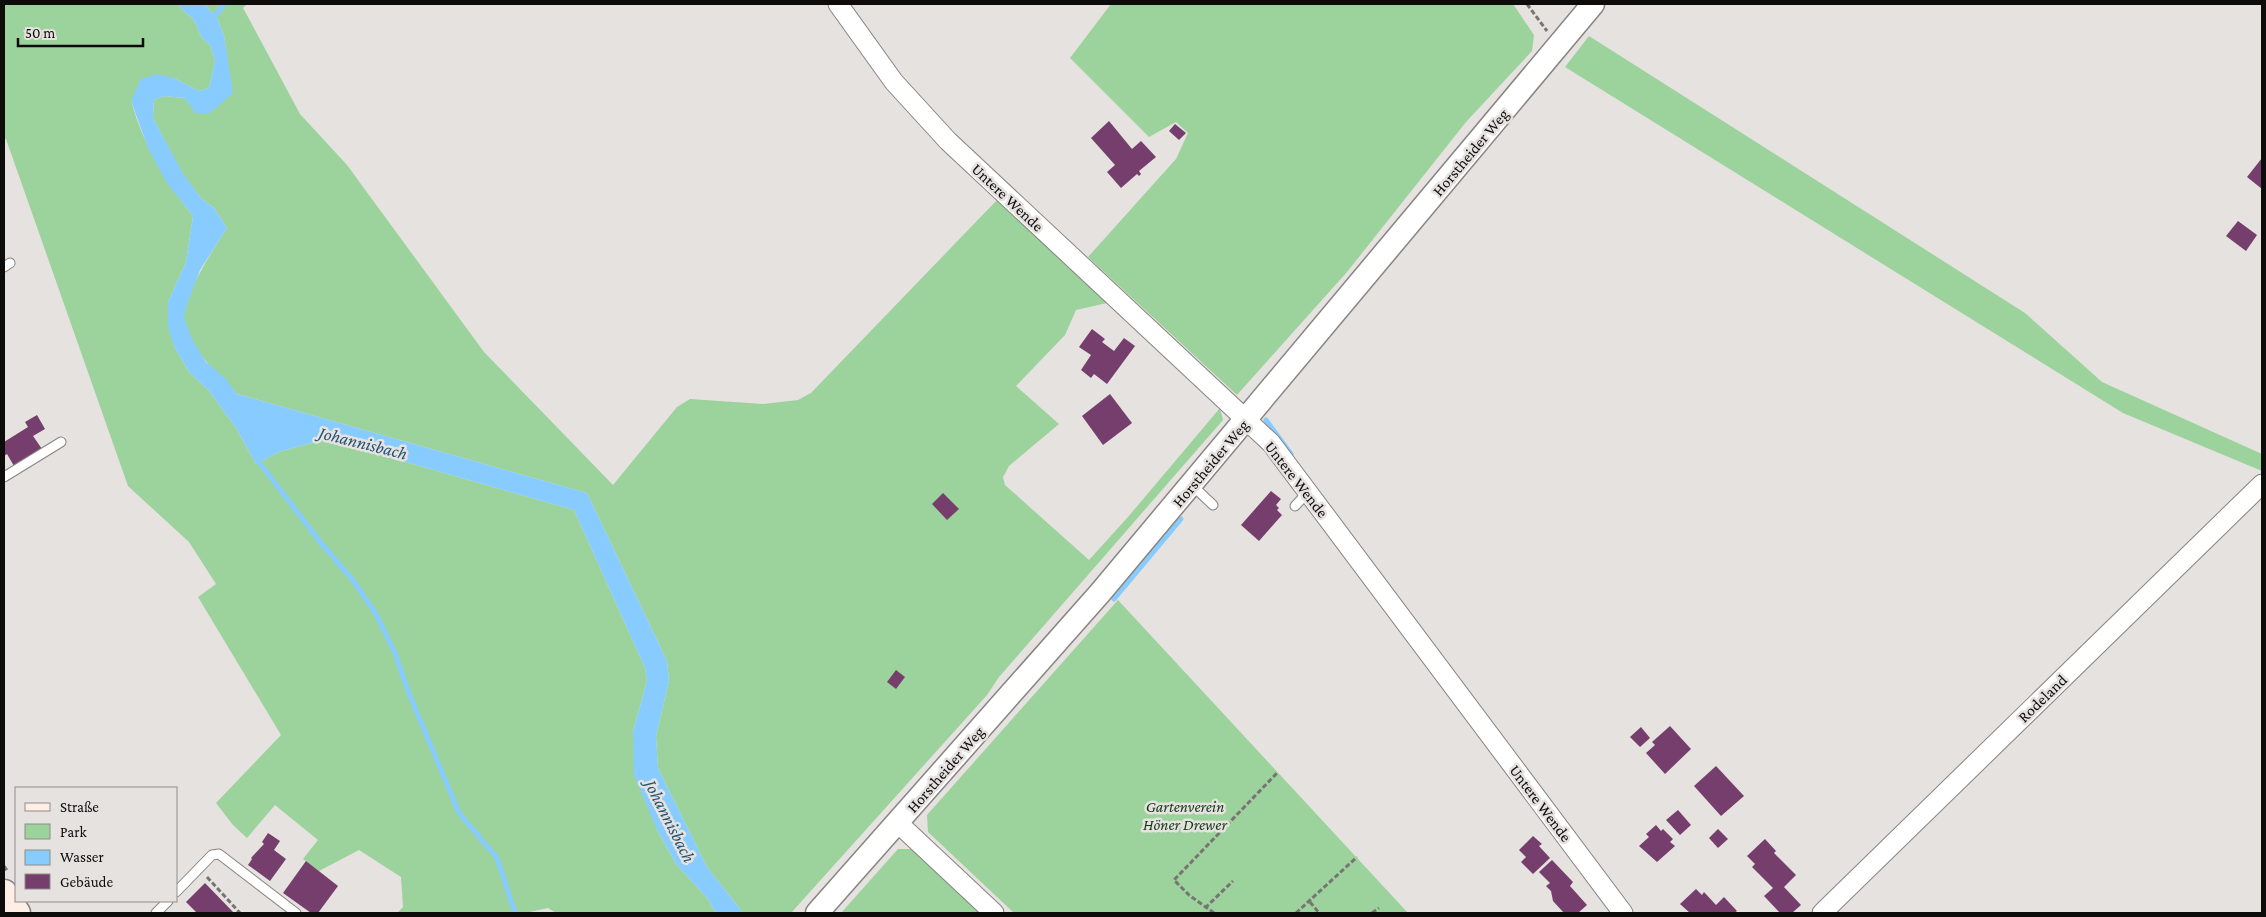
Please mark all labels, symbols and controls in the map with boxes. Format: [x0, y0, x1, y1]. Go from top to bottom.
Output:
scale bar [18, 15, 142, 47]
text: 50 m [25, 25, 55, 41]
street label: Horstheider Weg [1429, 105, 1513, 200]
street label: Untere Wende [968, 160, 1047, 235]
street label: Horstheider Weg [1169, 416, 1253, 511]
water label: Johannisbach [314, 422, 409, 464]
street label: Untere Wende [1262, 438, 1332, 521]
street label: Rodeland [2015, 671, 2070, 726]
street label: Horstheider Weg [903, 723, 988, 816]
street label: Untere Wende [1506, 762, 1575, 845]
water label: Johannisbach [639, 774, 700, 866]
legend [15, 787, 178, 902]
park label: Gartenverein Höner Drewer [1143, 798, 1227, 833]
text: Straße [60, 799, 99, 815]
text: Park [60, 824, 87, 840]
text: Wasser [60, 849, 104, 865]
text: Gebäude [60, 874, 114, 890]

